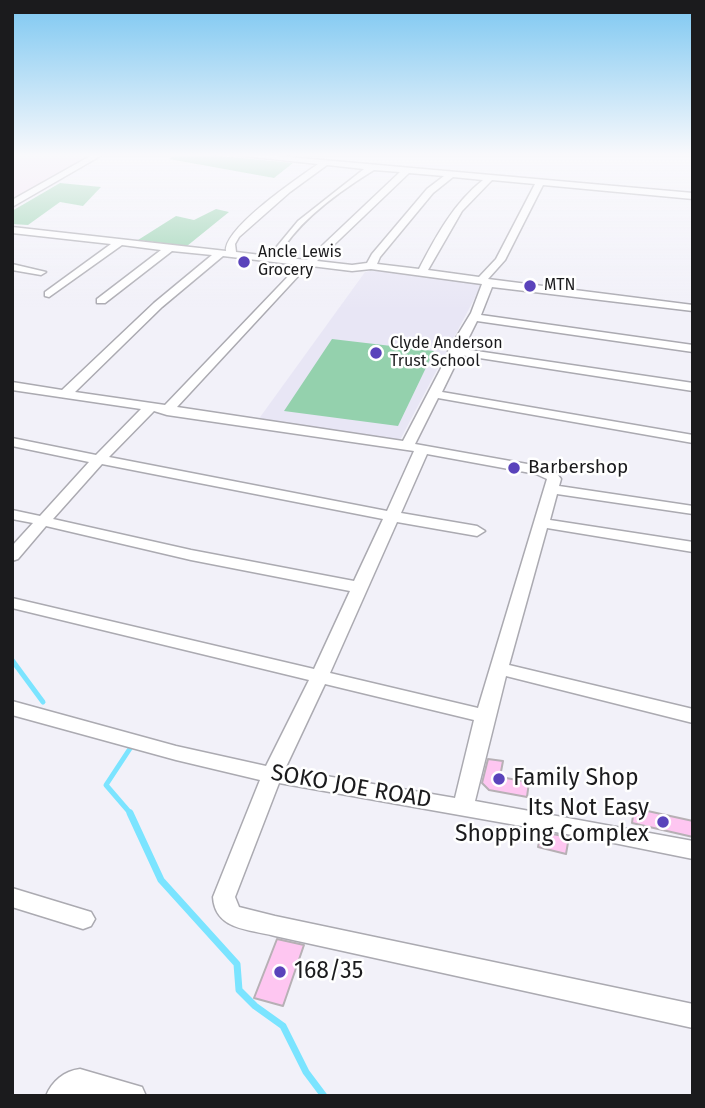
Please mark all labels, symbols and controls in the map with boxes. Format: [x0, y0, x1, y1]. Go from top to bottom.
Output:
place label: Ancle Lewis Grocery [258, 243, 342, 281]
marker: Ancle Lewis Grocery [236, 254, 252, 270]
place label: MTN [544, 276, 575, 296]
marker: MTN [522, 278, 538, 294]
place label: Clyde Anderson Trust School [390, 334, 503, 372]
marker: Clyde Anderson Trust School [368, 345, 384, 361]
place label: Barbershop [528, 457, 628, 479]
marker: Barbershop [506, 460, 522, 476]
street label: SOKO JOE ROAD [269, 759, 433, 815]
place label: Family Shop [513, 765, 639, 793]
marker: Family Shop [491, 771, 507, 787]
place label: Its Not Easy Shopping Complex [455, 795, 649, 849]
marker: Its Not Easy Shopping Complex [655, 814, 671, 830]
place label: 168/35 [294, 958, 363, 986]
marker: 168/35 [272, 964, 288, 980]

